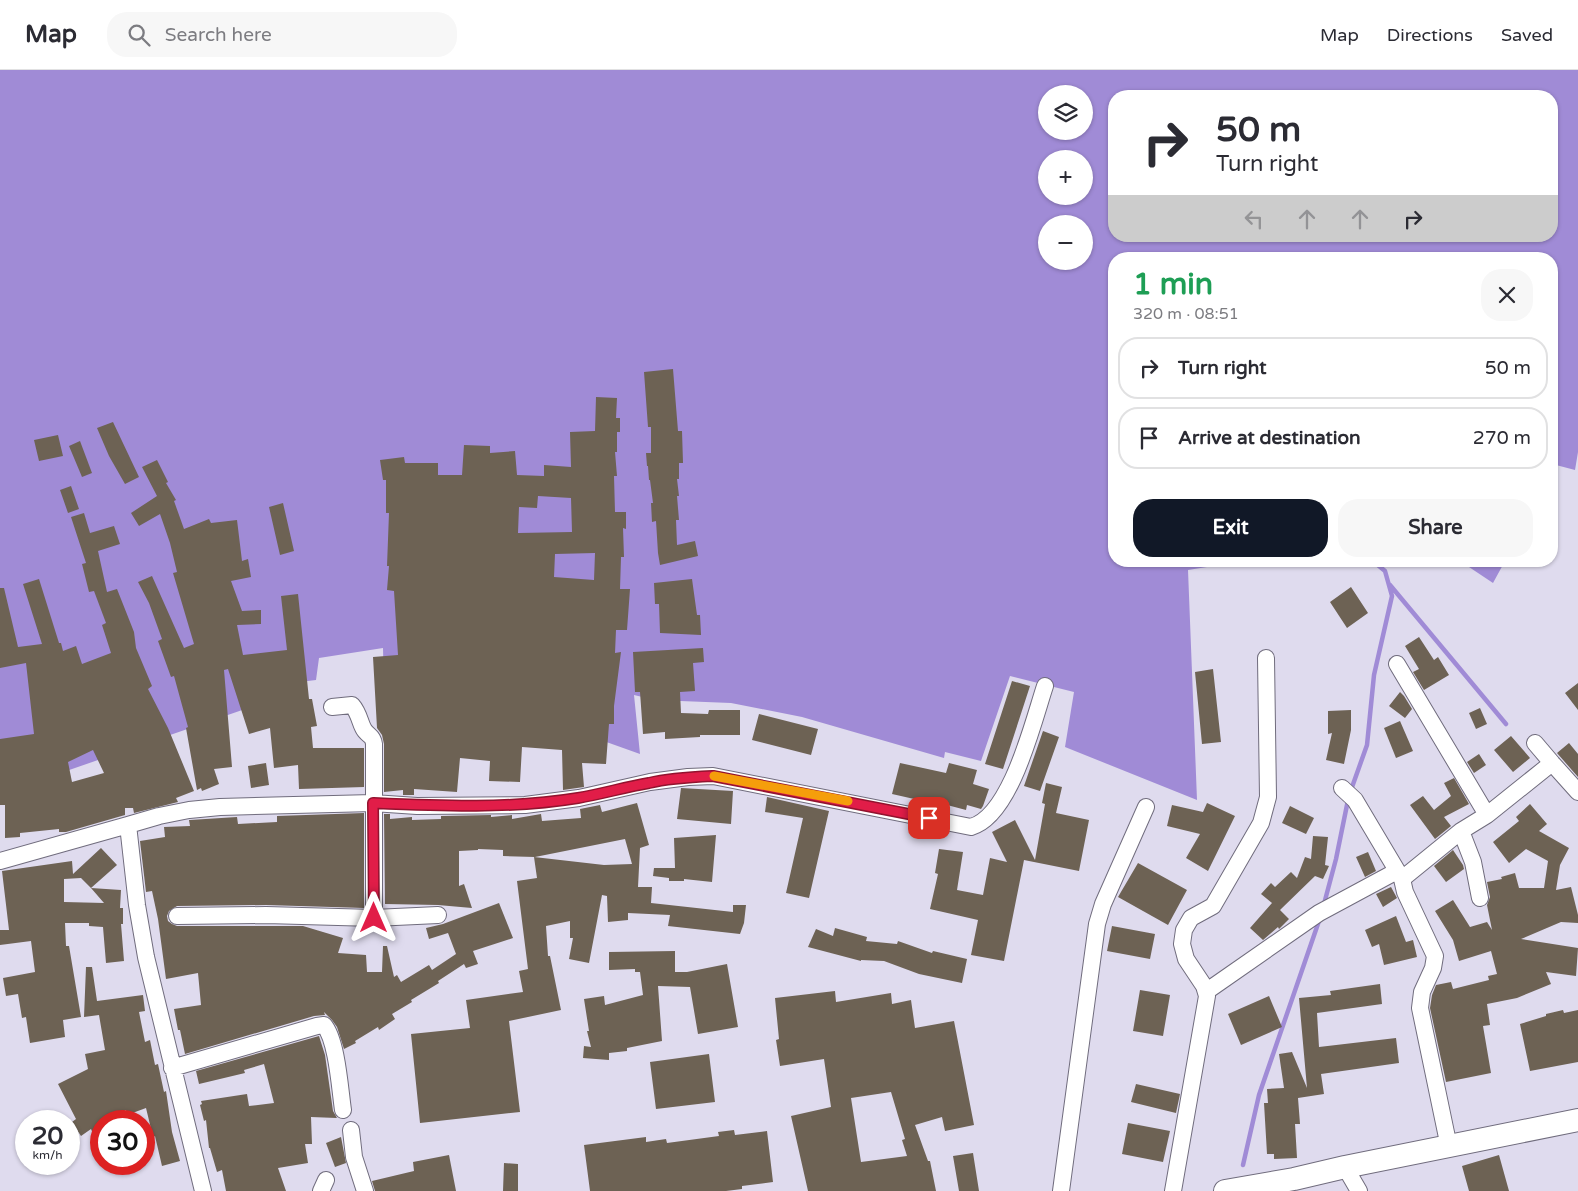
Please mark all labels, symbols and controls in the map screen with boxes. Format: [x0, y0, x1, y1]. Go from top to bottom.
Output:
search box [107, 12, 457, 57]
text: Map [25, 20, 77, 49]
icon: search [125, 21, 153, 49]
text: Search here [165, 24, 272, 46]
text: Map [1320, 24, 1359, 46]
text: Directions [1387, 24, 1473, 46]
text: Saved [1501, 24, 1553, 46]
map controls [1038, 85, 1093, 270]
button: layers [1038, 85, 1093, 140]
text: 50 m [1216, 109, 1301, 151]
icon: right [1133, 110, 1198, 175]
button: + [1038, 150, 1093, 205]
text: Turn right [1216, 151, 1318, 177]
icon: left [1240, 205, 1268, 233]
icon: ahead [1293, 205, 1321, 233]
icon: ahead [1346, 205, 1374, 233]
icon: right [1399, 205, 1427, 233]
button: − [1038, 215, 1093, 270]
text: 1 min [1133, 266, 1213, 303]
button: close [1481, 269, 1533, 321]
text: 320 m · 08:51 [1133, 304, 1239, 324]
icon: right [1135, 354, 1163, 382]
text: Turn right [1178, 357, 1266, 379]
text: 50 m [1485, 357, 1531, 379]
icon: arrive [1135, 424, 1163, 452]
text: Arrive at destination [1178, 427, 1361, 449]
text: 270 m [1473, 427, 1531, 449]
button: Exit [1133, 499, 1328, 557]
button: Share [1338, 499, 1533, 557]
pin [908, 797, 950, 839]
icon: arrive [915, 804, 943, 832]
position arrow [347, 891, 399, 943]
speed limit sign: 30 [90, 1110, 155, 1175]
text: 20 [32, 1121, 63, 1151]
text: km/h [32, 1148, 63, 1162]

